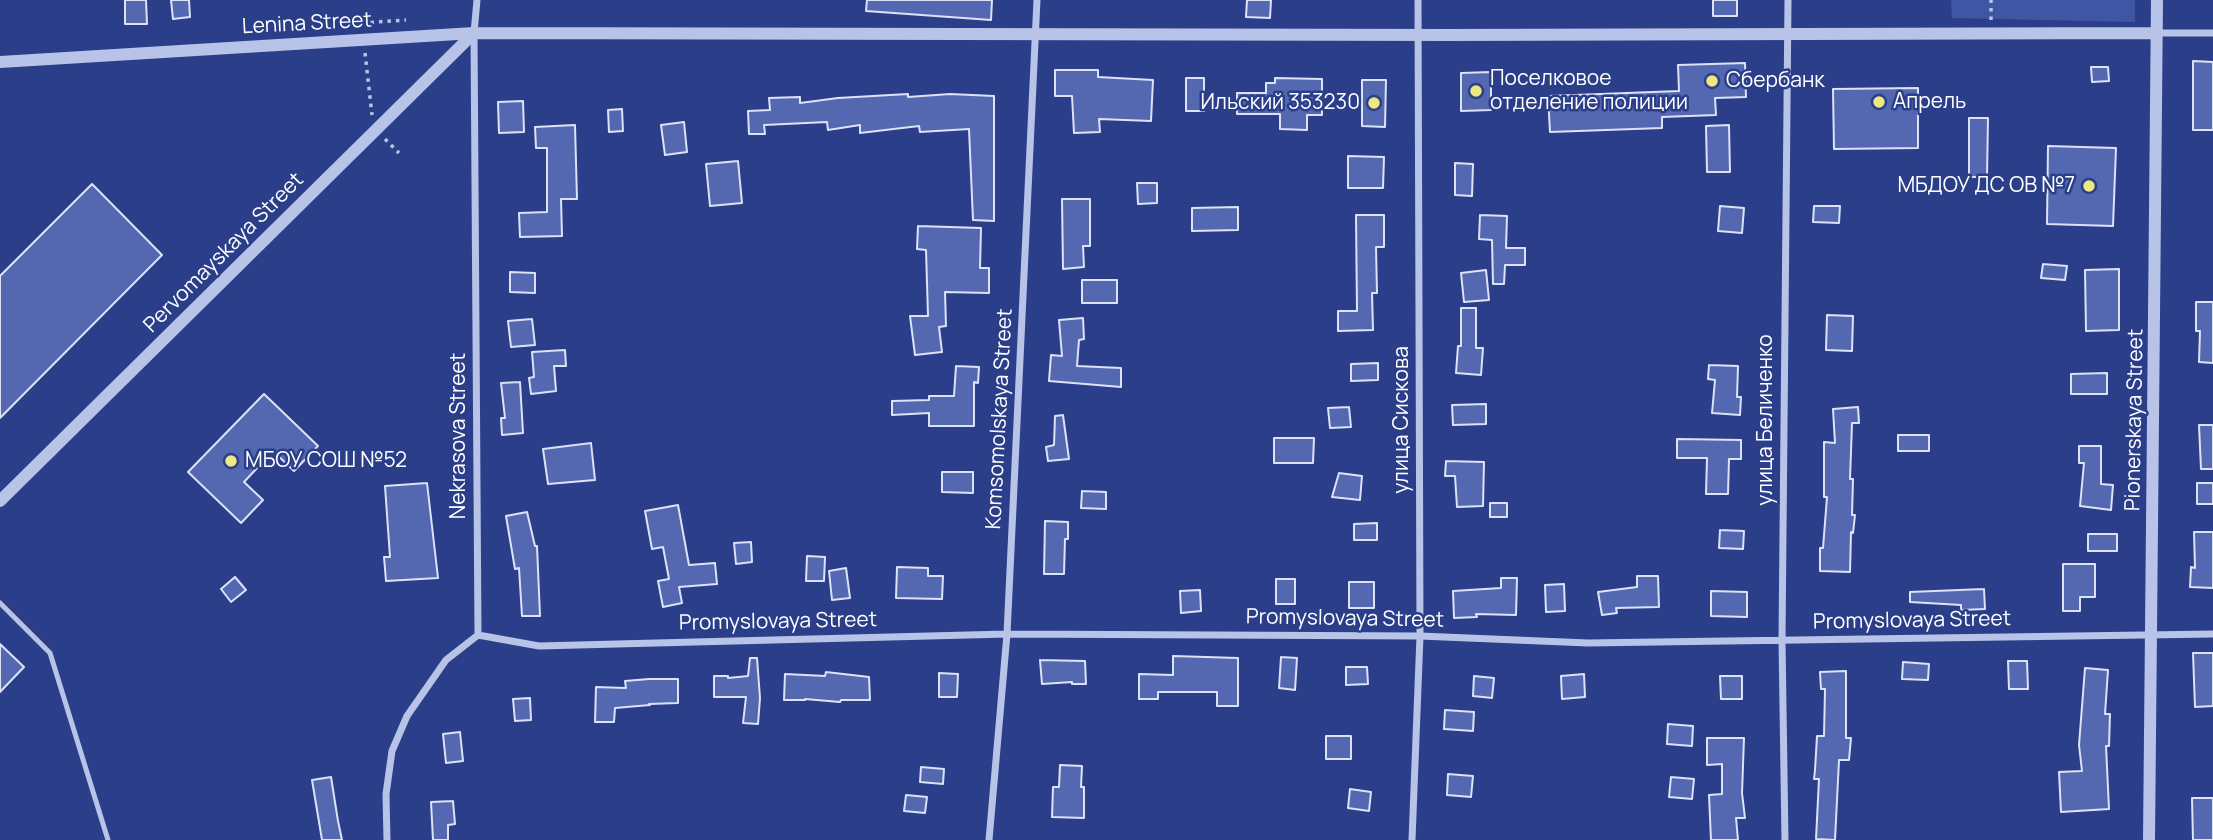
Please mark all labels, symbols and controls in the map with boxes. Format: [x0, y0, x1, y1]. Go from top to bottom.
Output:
street label: Lenina Street [241, 8, 373, 40]
place label: Поселковое отделение полиции [1490, 66, 1688, 116]
place label: Сбербанк [1726, 68, 1825, 94]
marker: Сбербанк [1704, 73, 1720, 89]
marker: Поселковое отделение полиции [1468, 83, 1484, 99]
place label: Апрель [1893, 89, 1966, 115]
place label: Ильский 353230 [1200, 90, 1360, 116]
marker: Апрель [1871, 94, 1887, 110]
marker: Ильский 353230 [1366, 95, 1382, 111]
street label: Pervomayskaya Street [139, 168, 309, 338]
place label: МБДОУ ДС ОВ №7 [1897, 173, 2075, 199]
marker: МБДОУ ДС ОВ №7 [2081, 178, 2097, 194]
street label: Komsomolskaya Street [982, 308, 1018, 530]
street label: Pionerskaya Street [2121, 329, 2149, 511]
street label: улица Беличенко [1753, 334, 1779, 506]
street label: улица Сискова [1389, 346, 1415, 494]
street label: Nekrasova Street [446, 353, 472, 519]
place label: МБОУ СОШ №52 [245, 448, 407, 474]
marker: МБОУ СОШ №52 [223, 453, 239, 469]
street label: Promyslovaya Street [1246, 605, 1444, 633]
street label: Promyslovaya Street [1813, 607, 2011, 635]
street label: Promyslovaya Street [679, 608, 877, 636]

